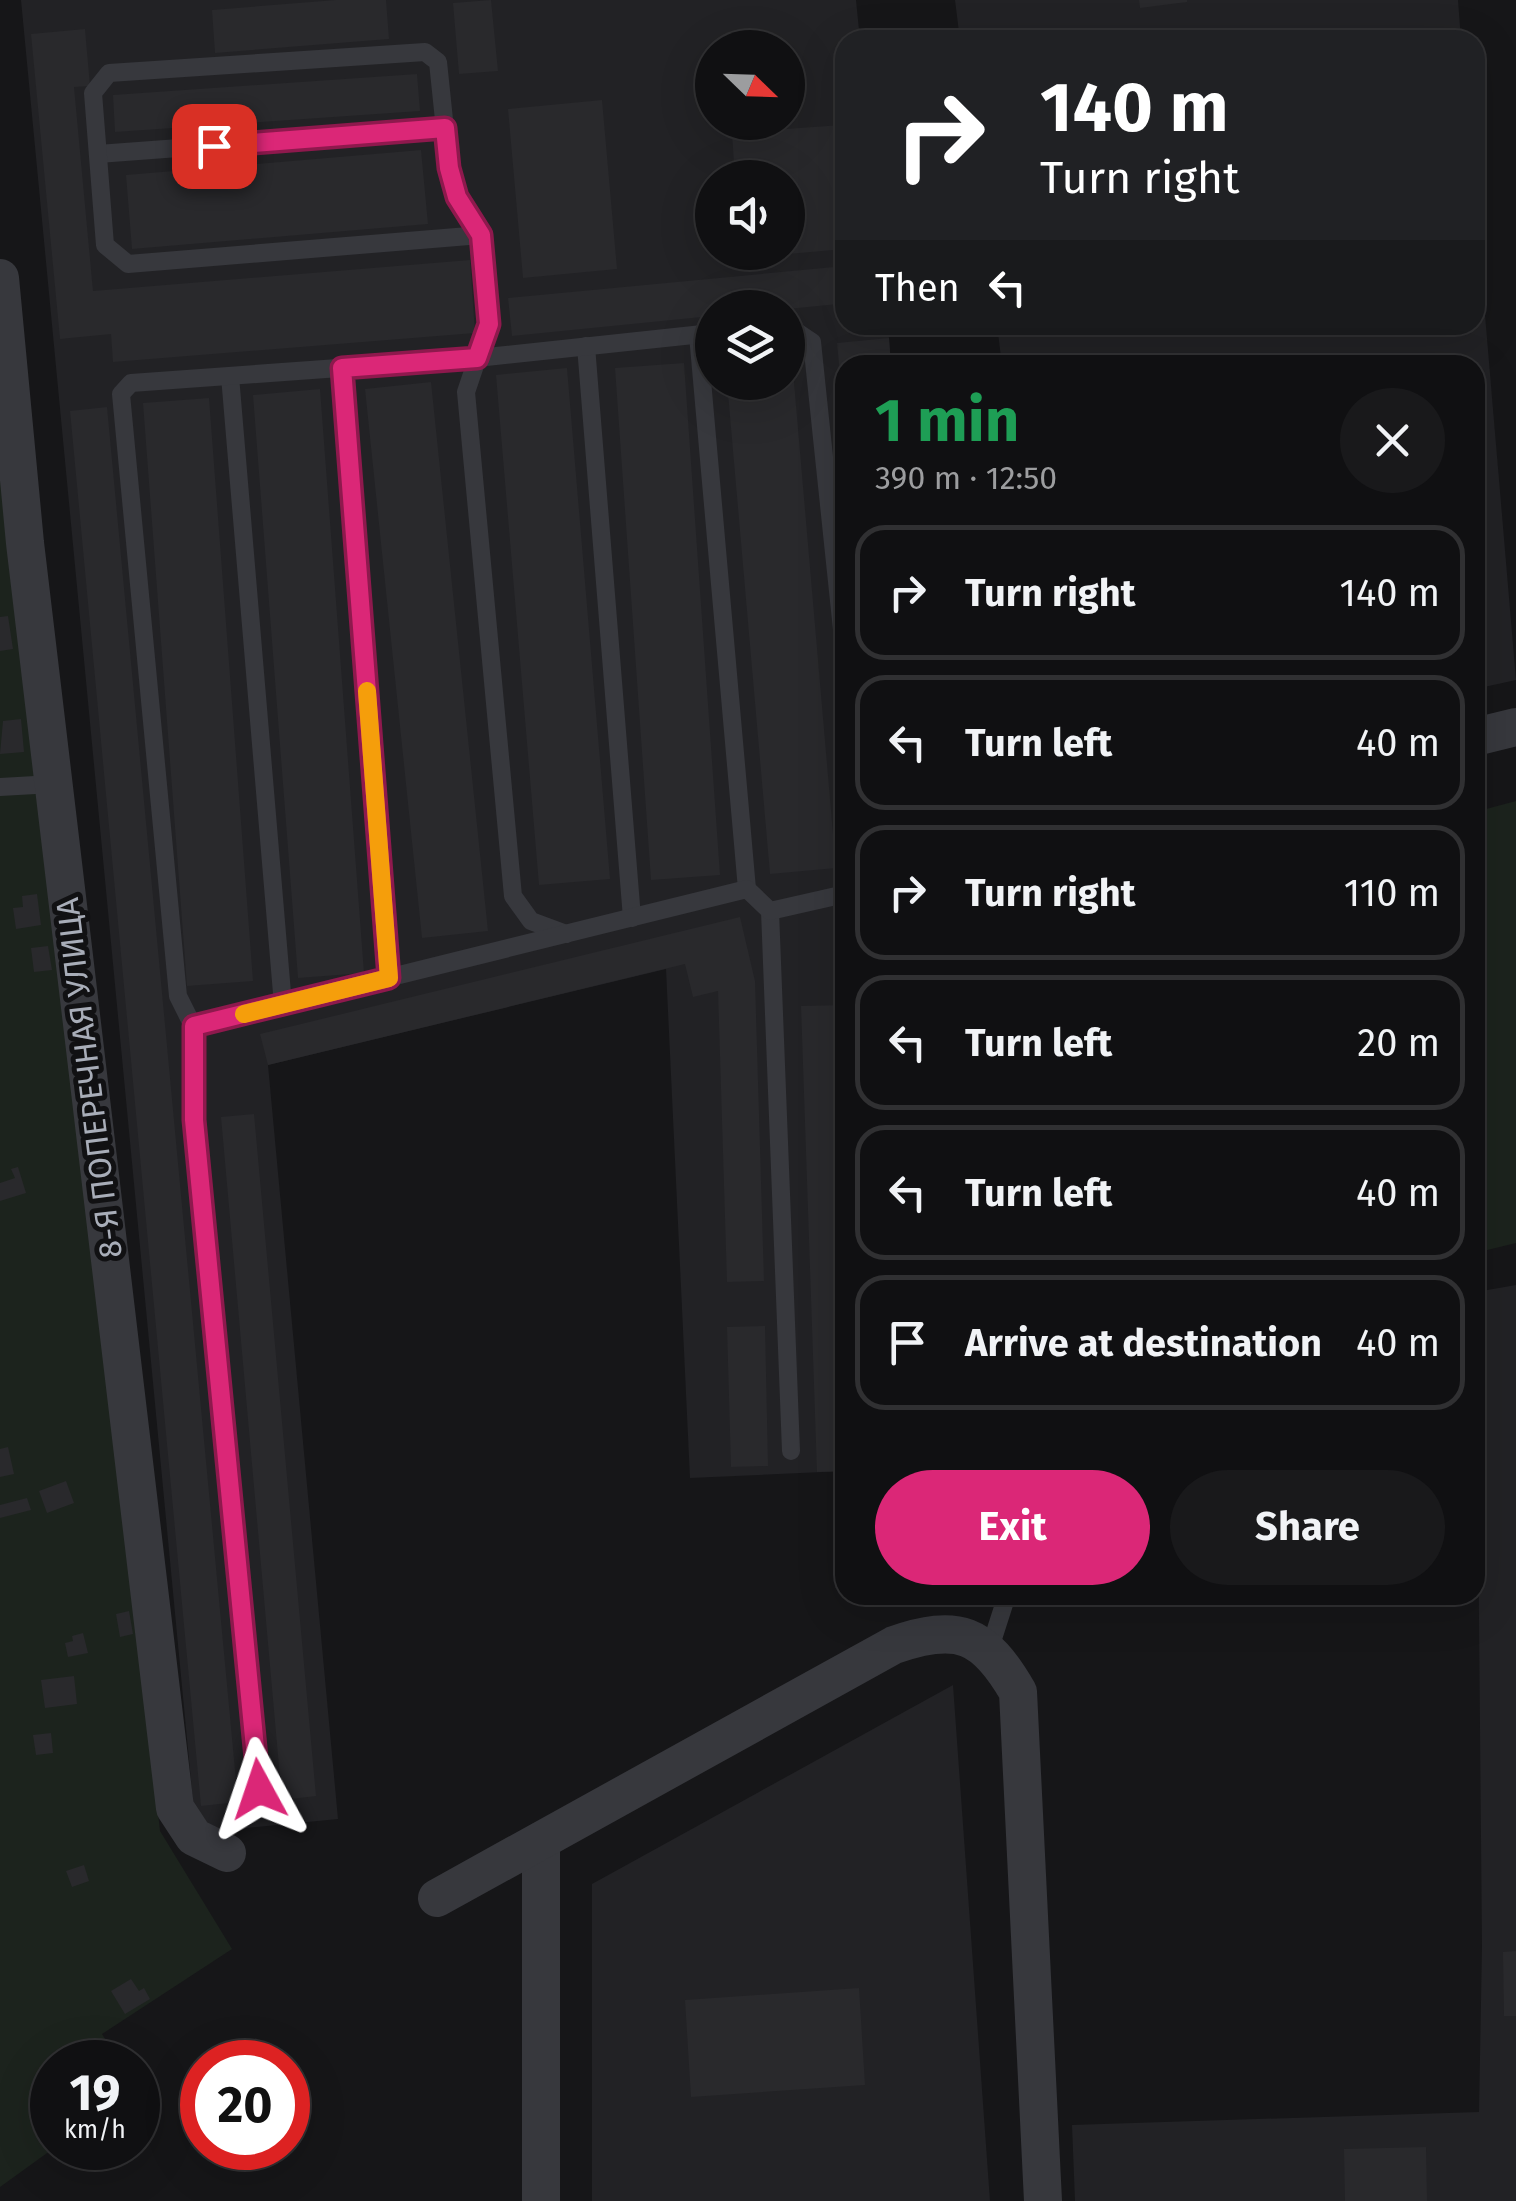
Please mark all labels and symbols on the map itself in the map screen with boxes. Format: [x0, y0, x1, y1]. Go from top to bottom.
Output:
north arrow [695, 30, 805, 140]
pin [172, 104, 257, 189]
street label: 8-Я ПОПЕРЕЧНАЯ УЛИЦА [48, 895, 130, 1260]
position arrow [207, 1737, 311, 1841]
speed limit sign: 20 [180, 2040, 310, 2170]

